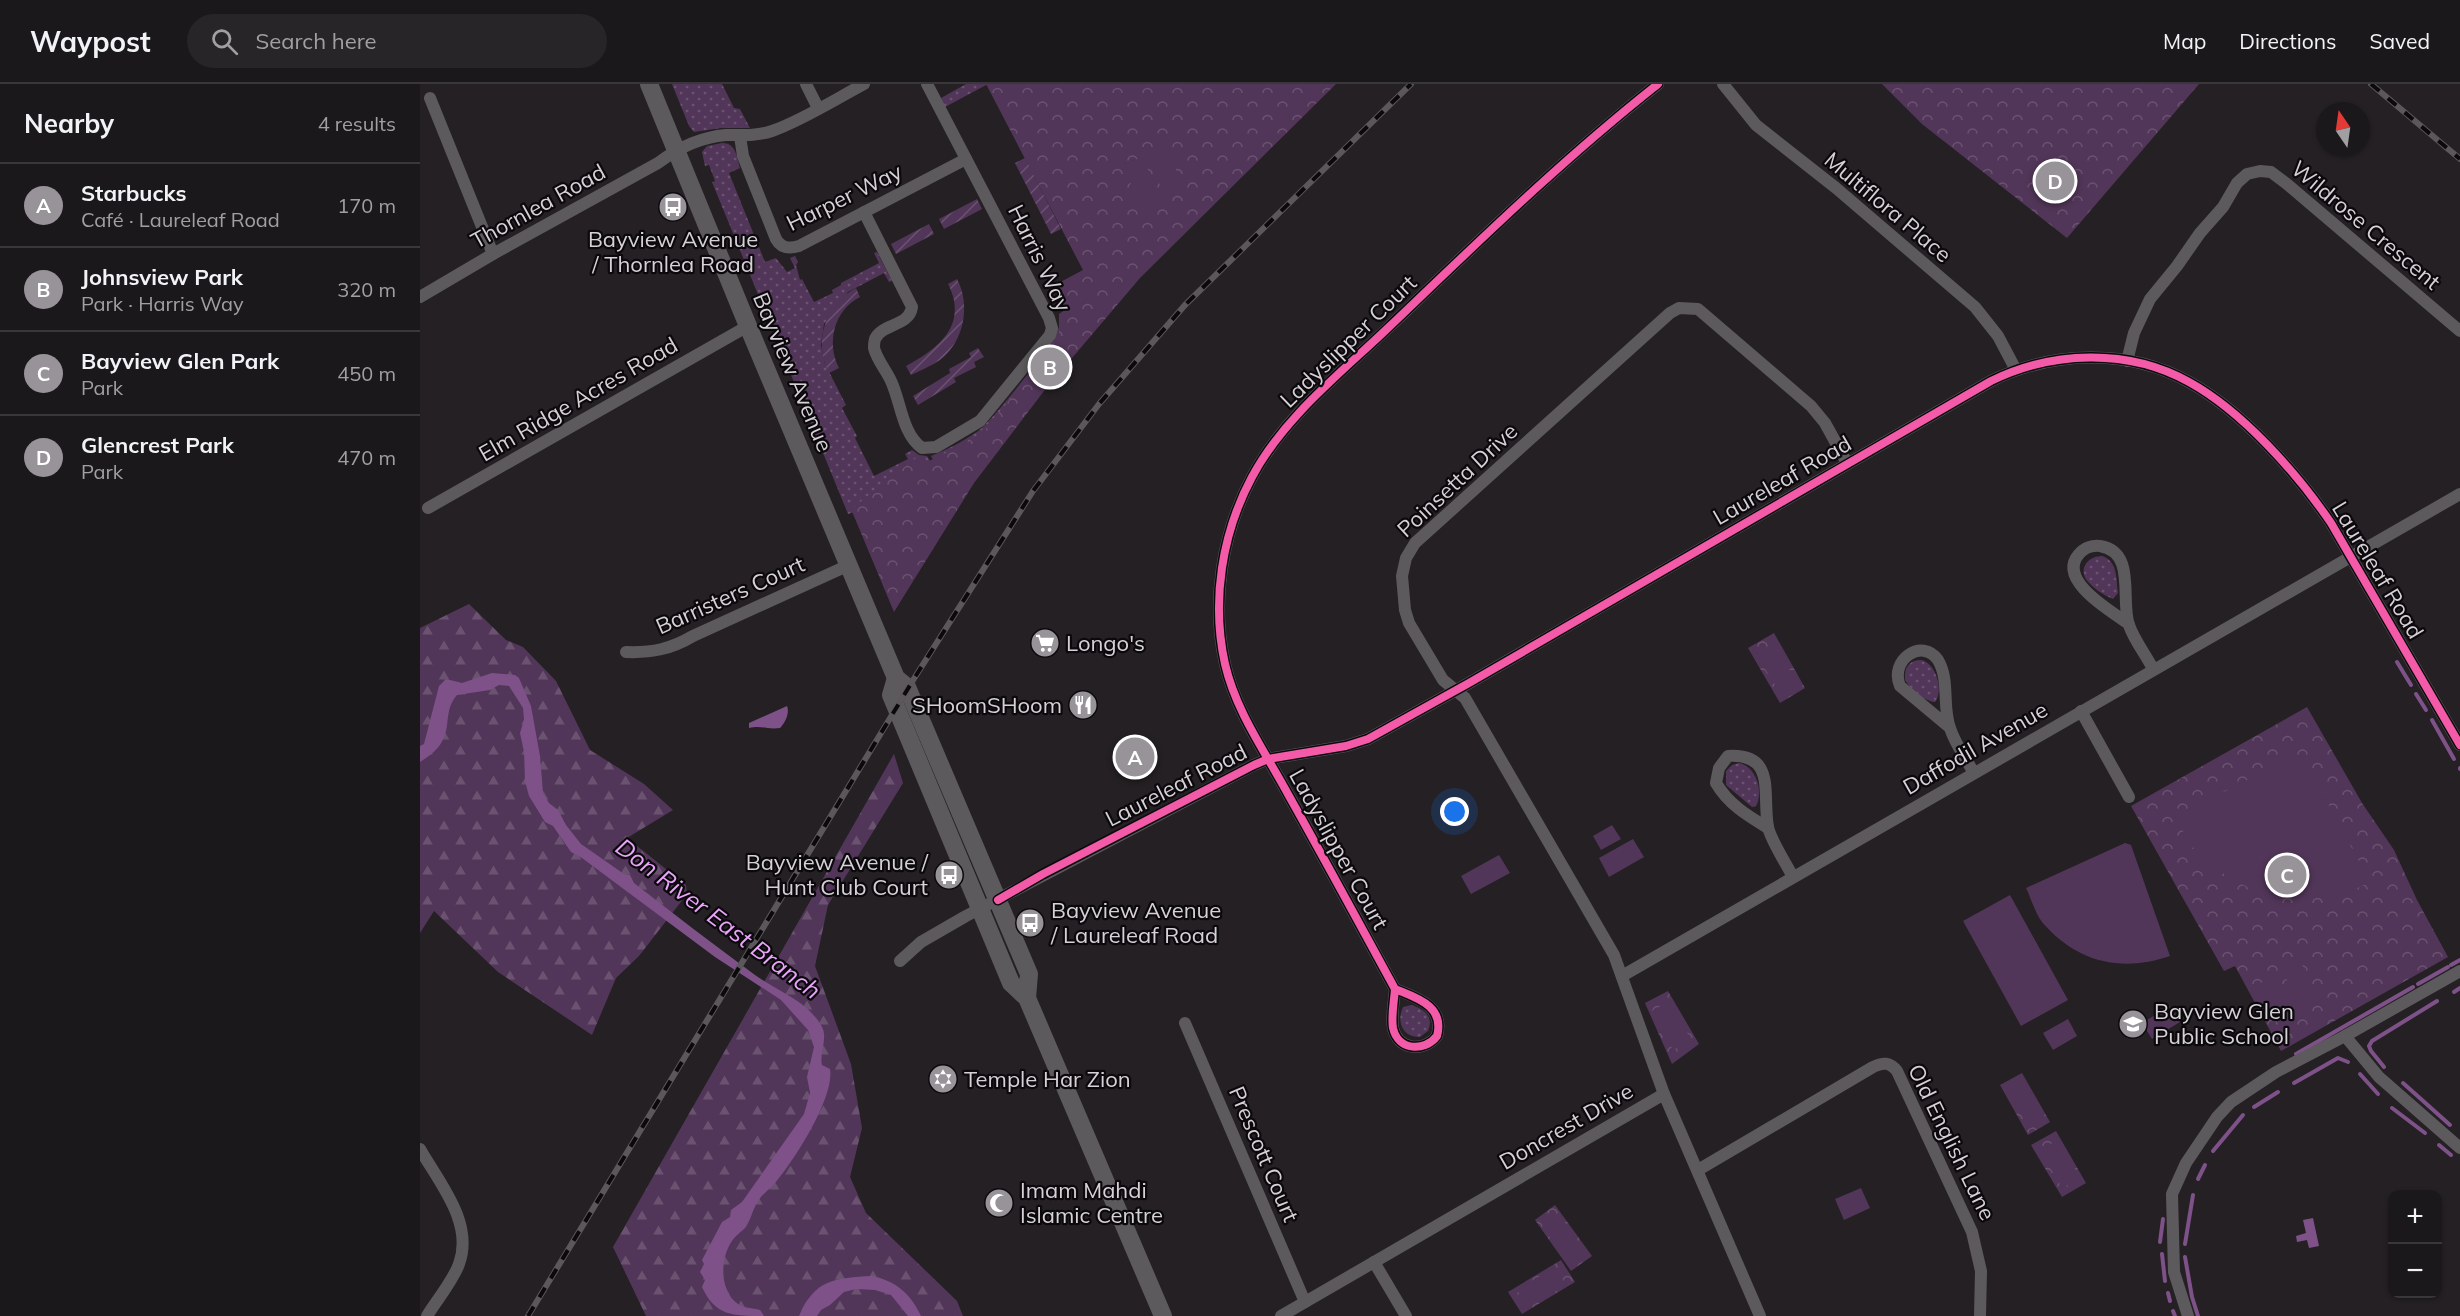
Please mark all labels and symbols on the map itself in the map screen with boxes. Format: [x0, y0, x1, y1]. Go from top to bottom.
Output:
north arrow [2316, 102, 2370, 156]
street label: Multiflora Place [1819, 146, 1957, 268]
street label: Wildrose Crescent [2286, 154, 2447, 296]
street label: Thornlea Road [466, 157, 610, 255]
street label: Harper Way [782, 157, 907, 237]
pin: D [2036, 158, 2074, 204]
bus stop icon: Bayview Avenue / Thornlea Road [657, 191, 689, 223]
street label: Harris Way [1002, 200, 1078, 317]
place label: Bayview Avenue / Thornlea Road [588, 225, 758, 278]
street label: Ladyslipper Court [1274, 269, 1422, 413]
street label: Bayview Avenue [747, 288, 839, 456]
street label: Elm Ridge Acres Road [473, 331, 683, 467]
pin: B [1030, 344, 1070, 390]
street label: Poinsetta Drive [1391, 417, 1523, 543]
street label: Laureleaf Road [1708, 429, 1856, 531]
street label: Laureleaf Road [2326, 496, 2430, 644]
street label: Barristers Court [651, 550, 809, 640]
supermarket icon: Longo's [1029, 627, 1061, 659]
place label: Longo's [1066, 629, 1145, 657]
restaurant icon: SHoomSHoom [1067, 689, 1099, 721]
place label: SHoomSHoom [912, 691, 1062, 719]
street label: Daffodil Avenue [1898, 695, 2052, 801]
pin: A [1116, 734, 1154, 780]
street label: Laureleaf Road [1100, 737, 1252, 833]
street label: Ladyslipper Court [1283, 764, 1395, 934]
your location [1440, 797, 1469, 826]
water label: Don River East Branch [610, 831, 827, 1005]
place label: Bayview Avenue / Hunt Club Court [746, 848, 929, 901]
pin: C [2268, 852, 2306, 898]
bus stop icon: Bayview Avenue / Hunt Club Court [933, 859, 965, 891]
place label: Bayview Avenue / Laureleaf Road [1050, 896, 1221, 949]
bus stop icon: Bayview Avenue / Laureleaf Road [1014, 907, 1046, 939]
place label: Bayview Glen Public School [2154, 997, 2294, 1050]
school or university icon: Bayview Glen Public School [2117, 1008, 2149, 1040]
street label: Old English Lane [1902, 1059, 2002, 1225]
synagogue icon: Temple Har Zion [927, 1063, 959, 1095]
place label: Temple Har Zion [964, 1065, 1131, 1093]
street label: Doncrest Drive [1494, 1076, 1638, 1176]
street label: Prescott Court [1223, 1082, 1305, 1226]
place label: Imam Mahdi Islamic Centre [1020, 1176, 1163, 1229]
mosque icon: Imam Mahdi Islamic Centre [983, 1187, 1015, 1219]

